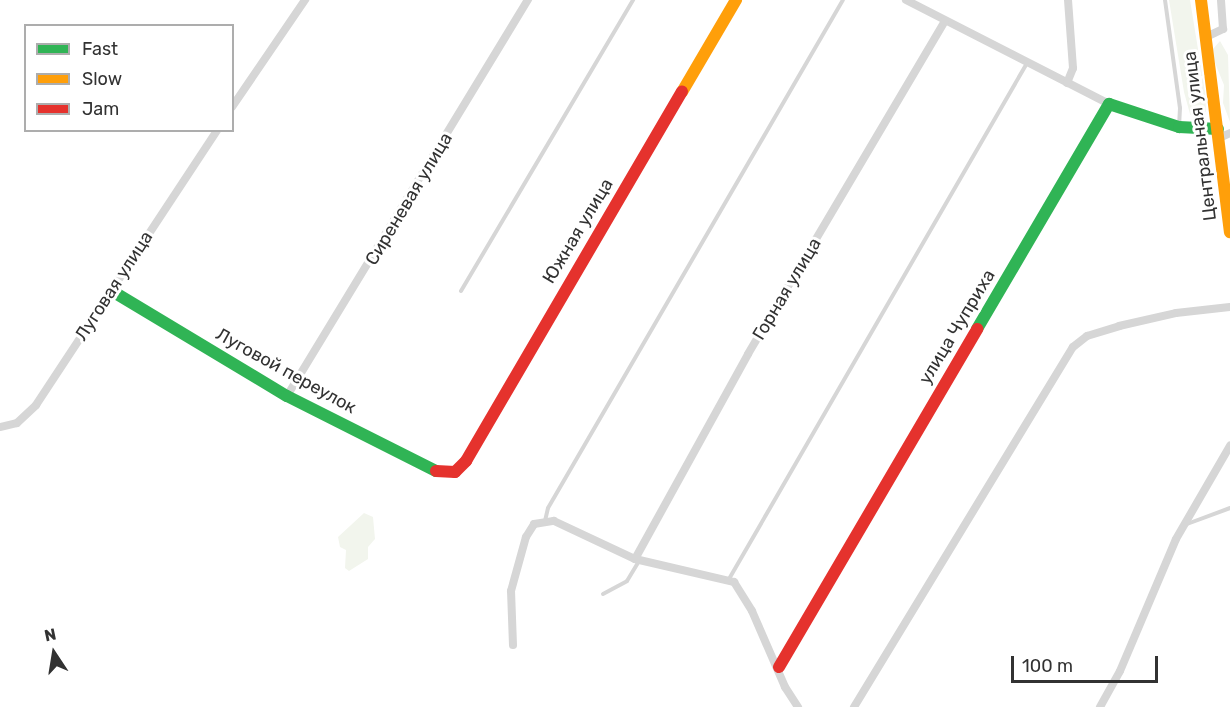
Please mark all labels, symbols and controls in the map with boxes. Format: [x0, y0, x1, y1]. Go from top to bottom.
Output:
legend [24, 24, 234, 132]
text: Fast [82, 38, 118, 60]
street label: Центральная улица [1179, 50, 1221, 222]
text: Slow [82, 68, 122, 90]
text: Jam [82, 98, 119, 120]
street label: Сиреневая улица [361, 129, 457, 269]
street label: Южная улица [538, 175, 618, 287]
street label: Луговая улица [71, 227, 157, 345]
street label: Горная улица [748, 234, 826, 344]
street label: улица Чуприха [914, 266, 1000, 388]
street label: Луговой переулок [212, 323, 360, 419]
north arrow [24, 623, 84, 683]
text: N [43, 624, 58, 645]
scale bar [1014, 644, 1161, 682]
text: 100 m [1022, 655, 1073, 677]

